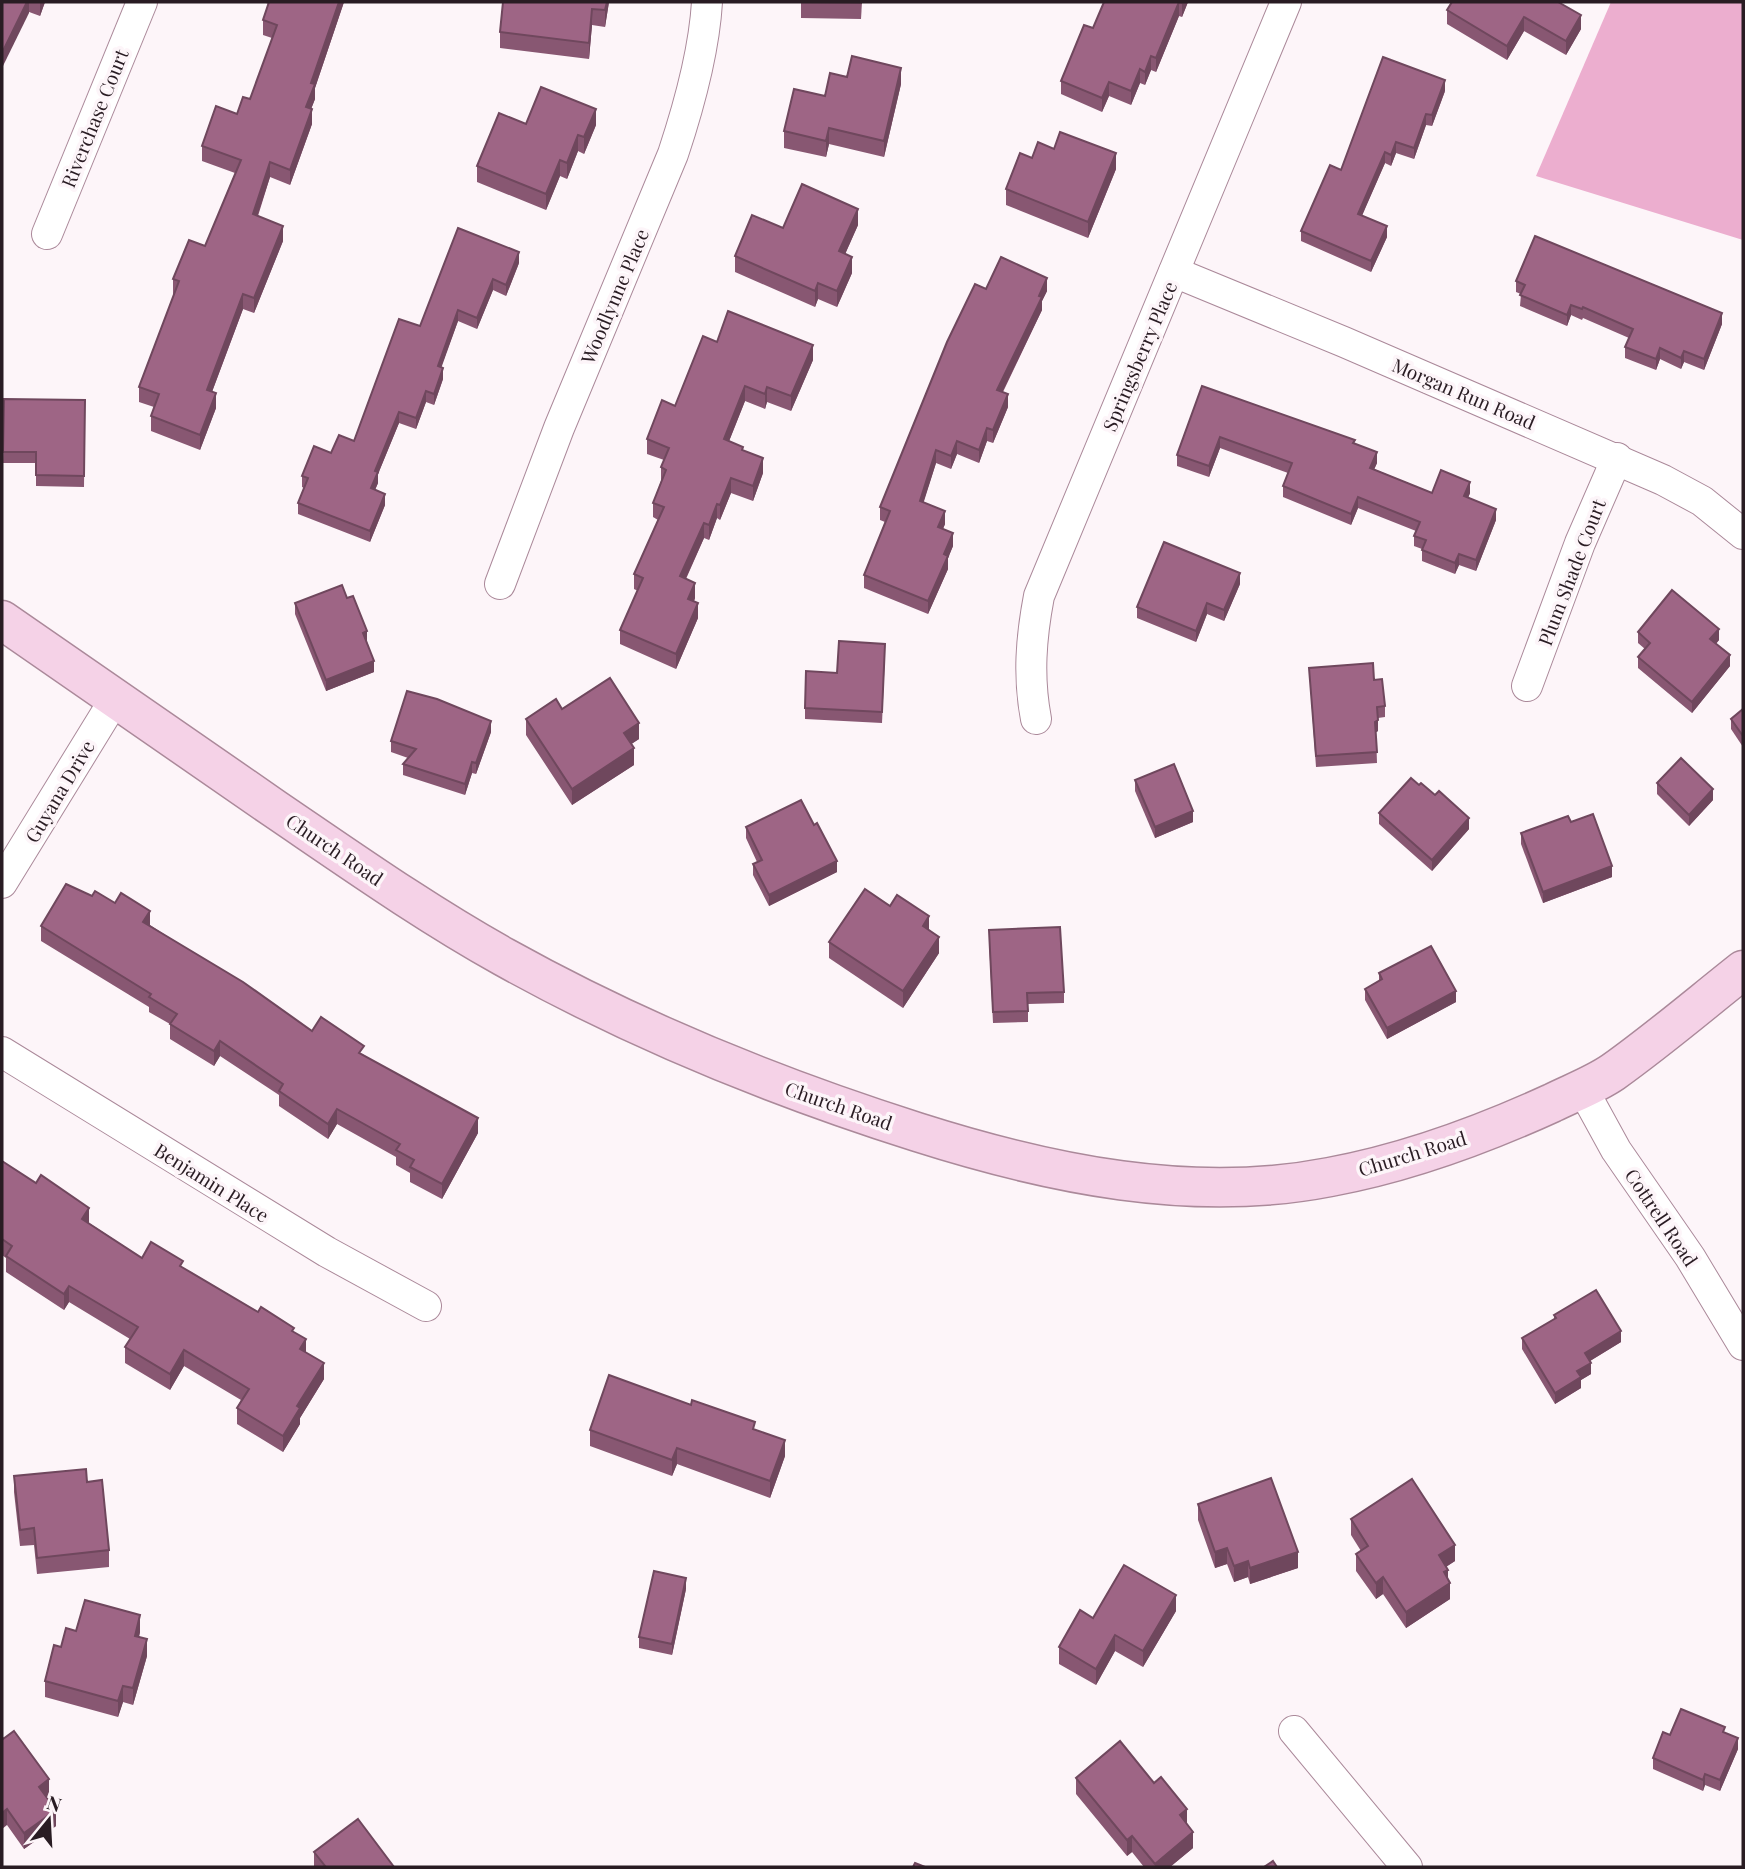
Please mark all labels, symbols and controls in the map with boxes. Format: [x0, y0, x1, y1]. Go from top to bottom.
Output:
street label: Riverchase Court [54, 45, 134, 191]
street label: Woodlynne Place [573, 224, 654, 368]
street label: Springsberry Place [1096, 277, 1182, 435]
street label: Morgan Run Road [1388, 351, 1540, 435]
street label: Plum Shade Court [1531, 495, 1611, 649]
street label: Guyana Drive [18, 735, 100, 847]
street label: Church Road [281, 807, 389, 891]
street label: Church Road [782, 1075, 896, 1135]
street label: Church Road [1355, 1124, 1469, 1182]
street label: Benjamin Place [150, 1136, 274, 1228]
street label: Cottrell Road [1620, 1163, 1704, 1271]
north arrow [14, 1785, 84, 1855]
text: N [44, 1788, 65, 1817]

